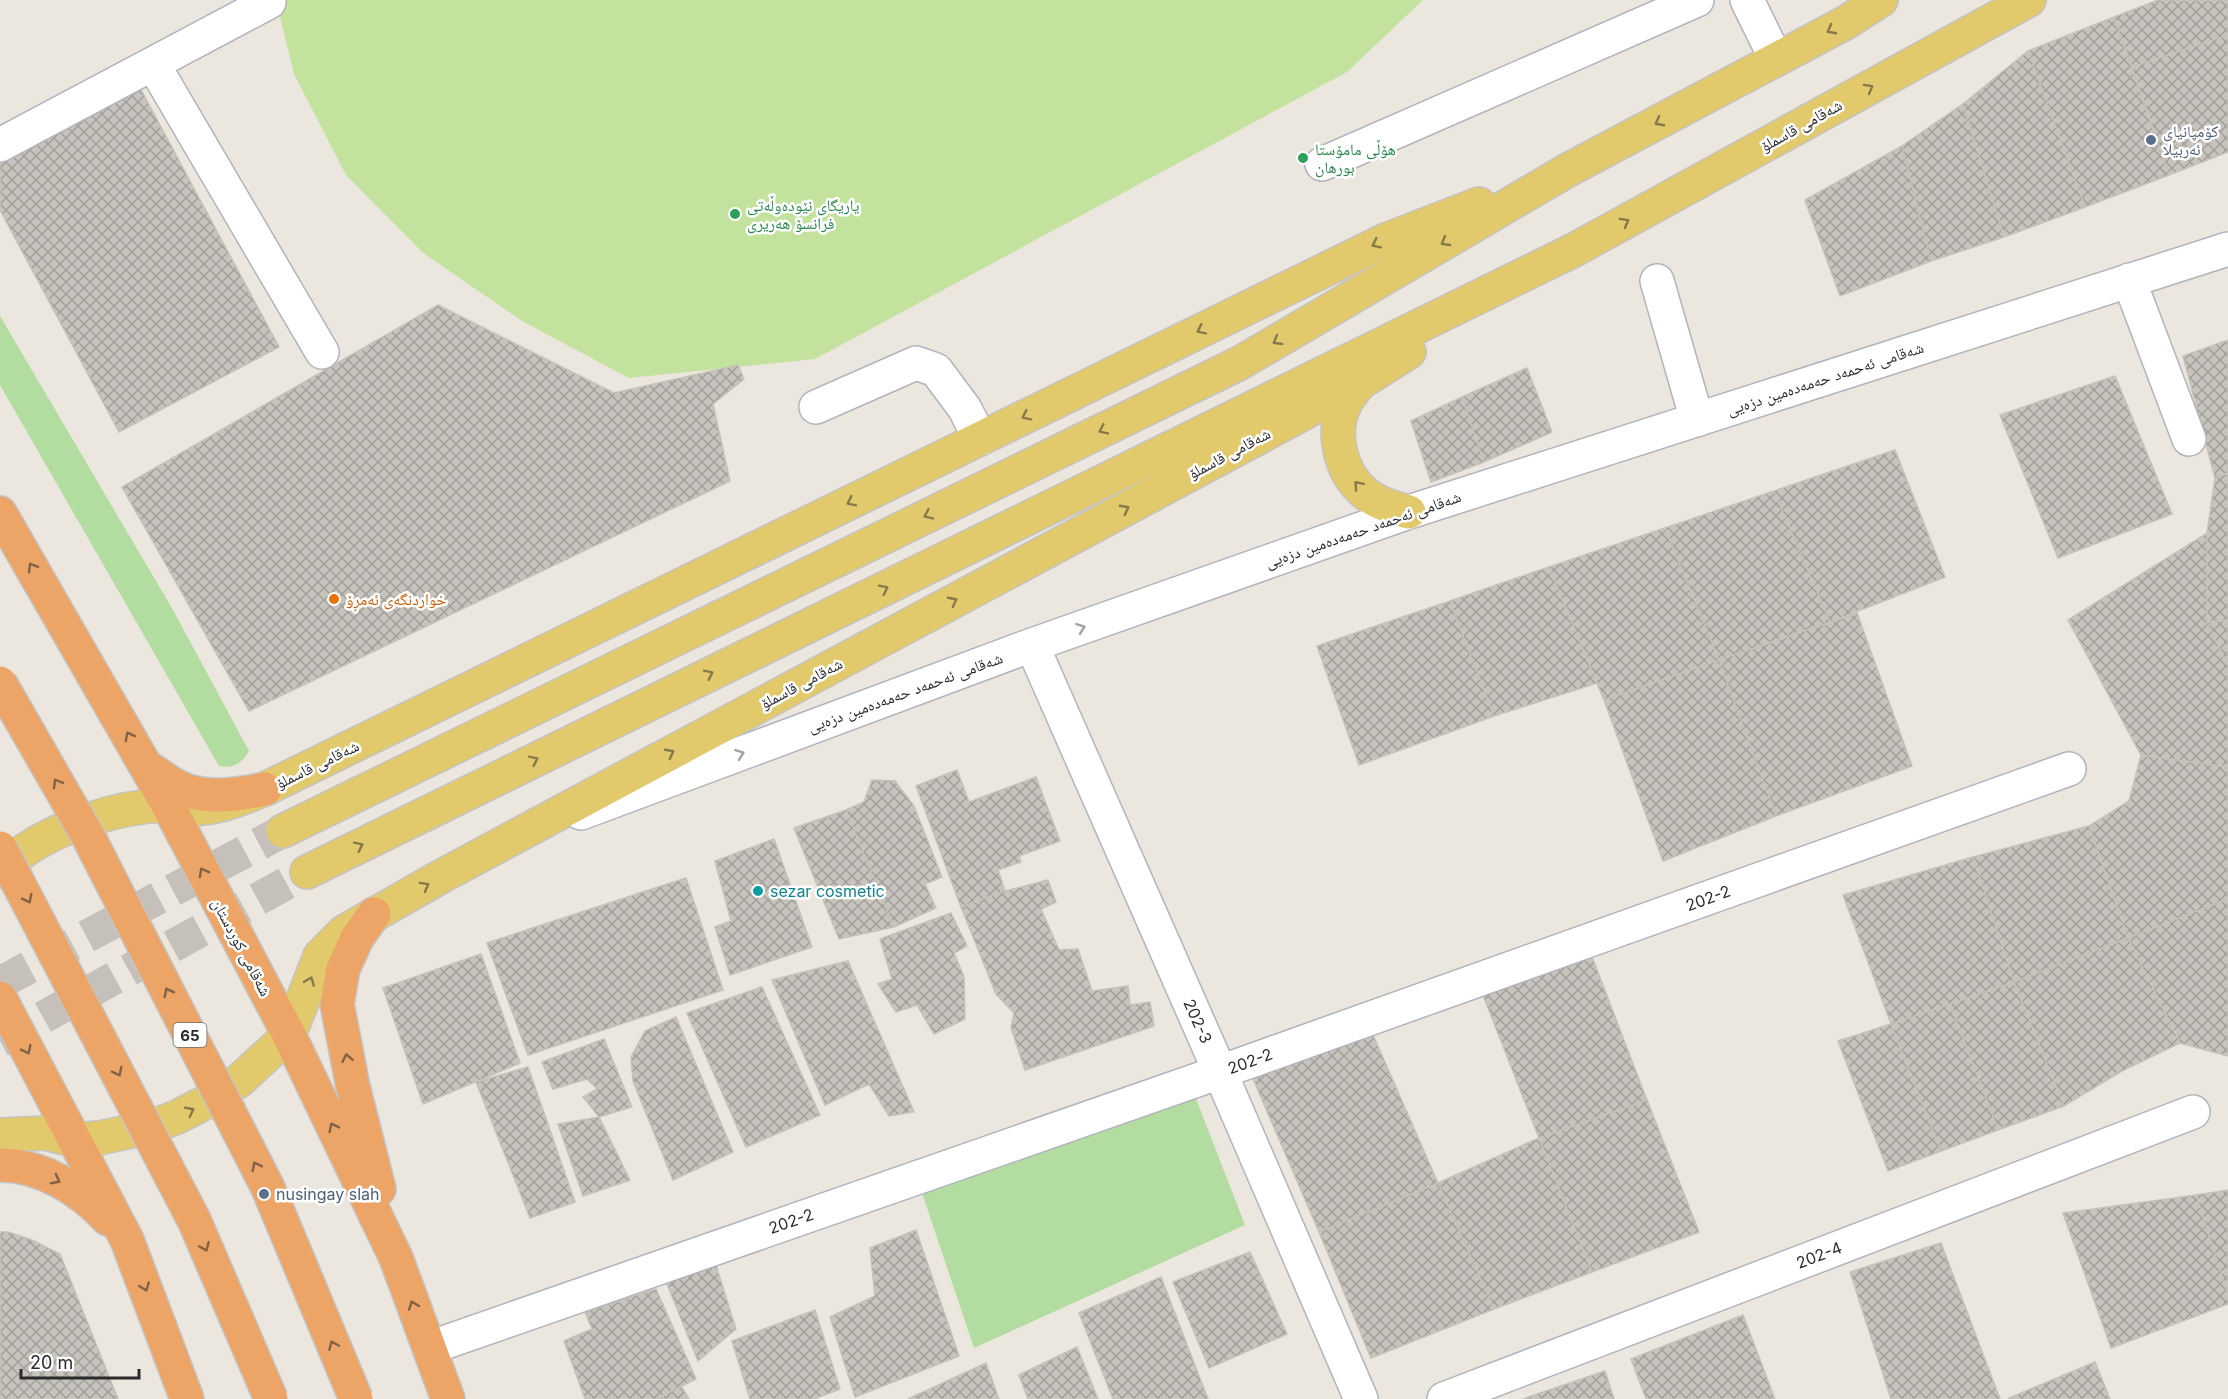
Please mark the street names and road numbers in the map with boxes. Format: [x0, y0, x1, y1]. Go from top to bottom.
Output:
street label: شەقامی قاسملۆ [1757, 94, 1846, 157]
street label: شەقامی ئەحمەد حەمەدەمین دزەیی [1724, 337, 1926, 420]
street label: شەقامی قاسملۆ [1184, 423, 1274, 484]
street label: شەقامی ئەحمەد حەمەدەمین دزەیی [1262, 486, 1464, 573]
street label: شەقامی ئەحمەد حەمەدەمین دزەیی [805, 647, 1006, 738]
street label: شەقامی قاسملۆ [756, 653, 846, 714]
street label: شەقامی قاسملۆ [272, 735, 363, 794]
street label: 202-2 [1683, 881, 1733, 915]
street label: شەقامی کوردستان [207, 895, 276, 1000]
street label: 202-3 [1179, 996, 1217, 1046]
road number: 65 [174, 1023, 207, 1047]
street label: 202-2 [1225, 1044, 1275, 1078]
street label: 202-2 [766, 1204, 816, 1238]
street label: 202-4 [1793, 1237, 1845, 1273]

